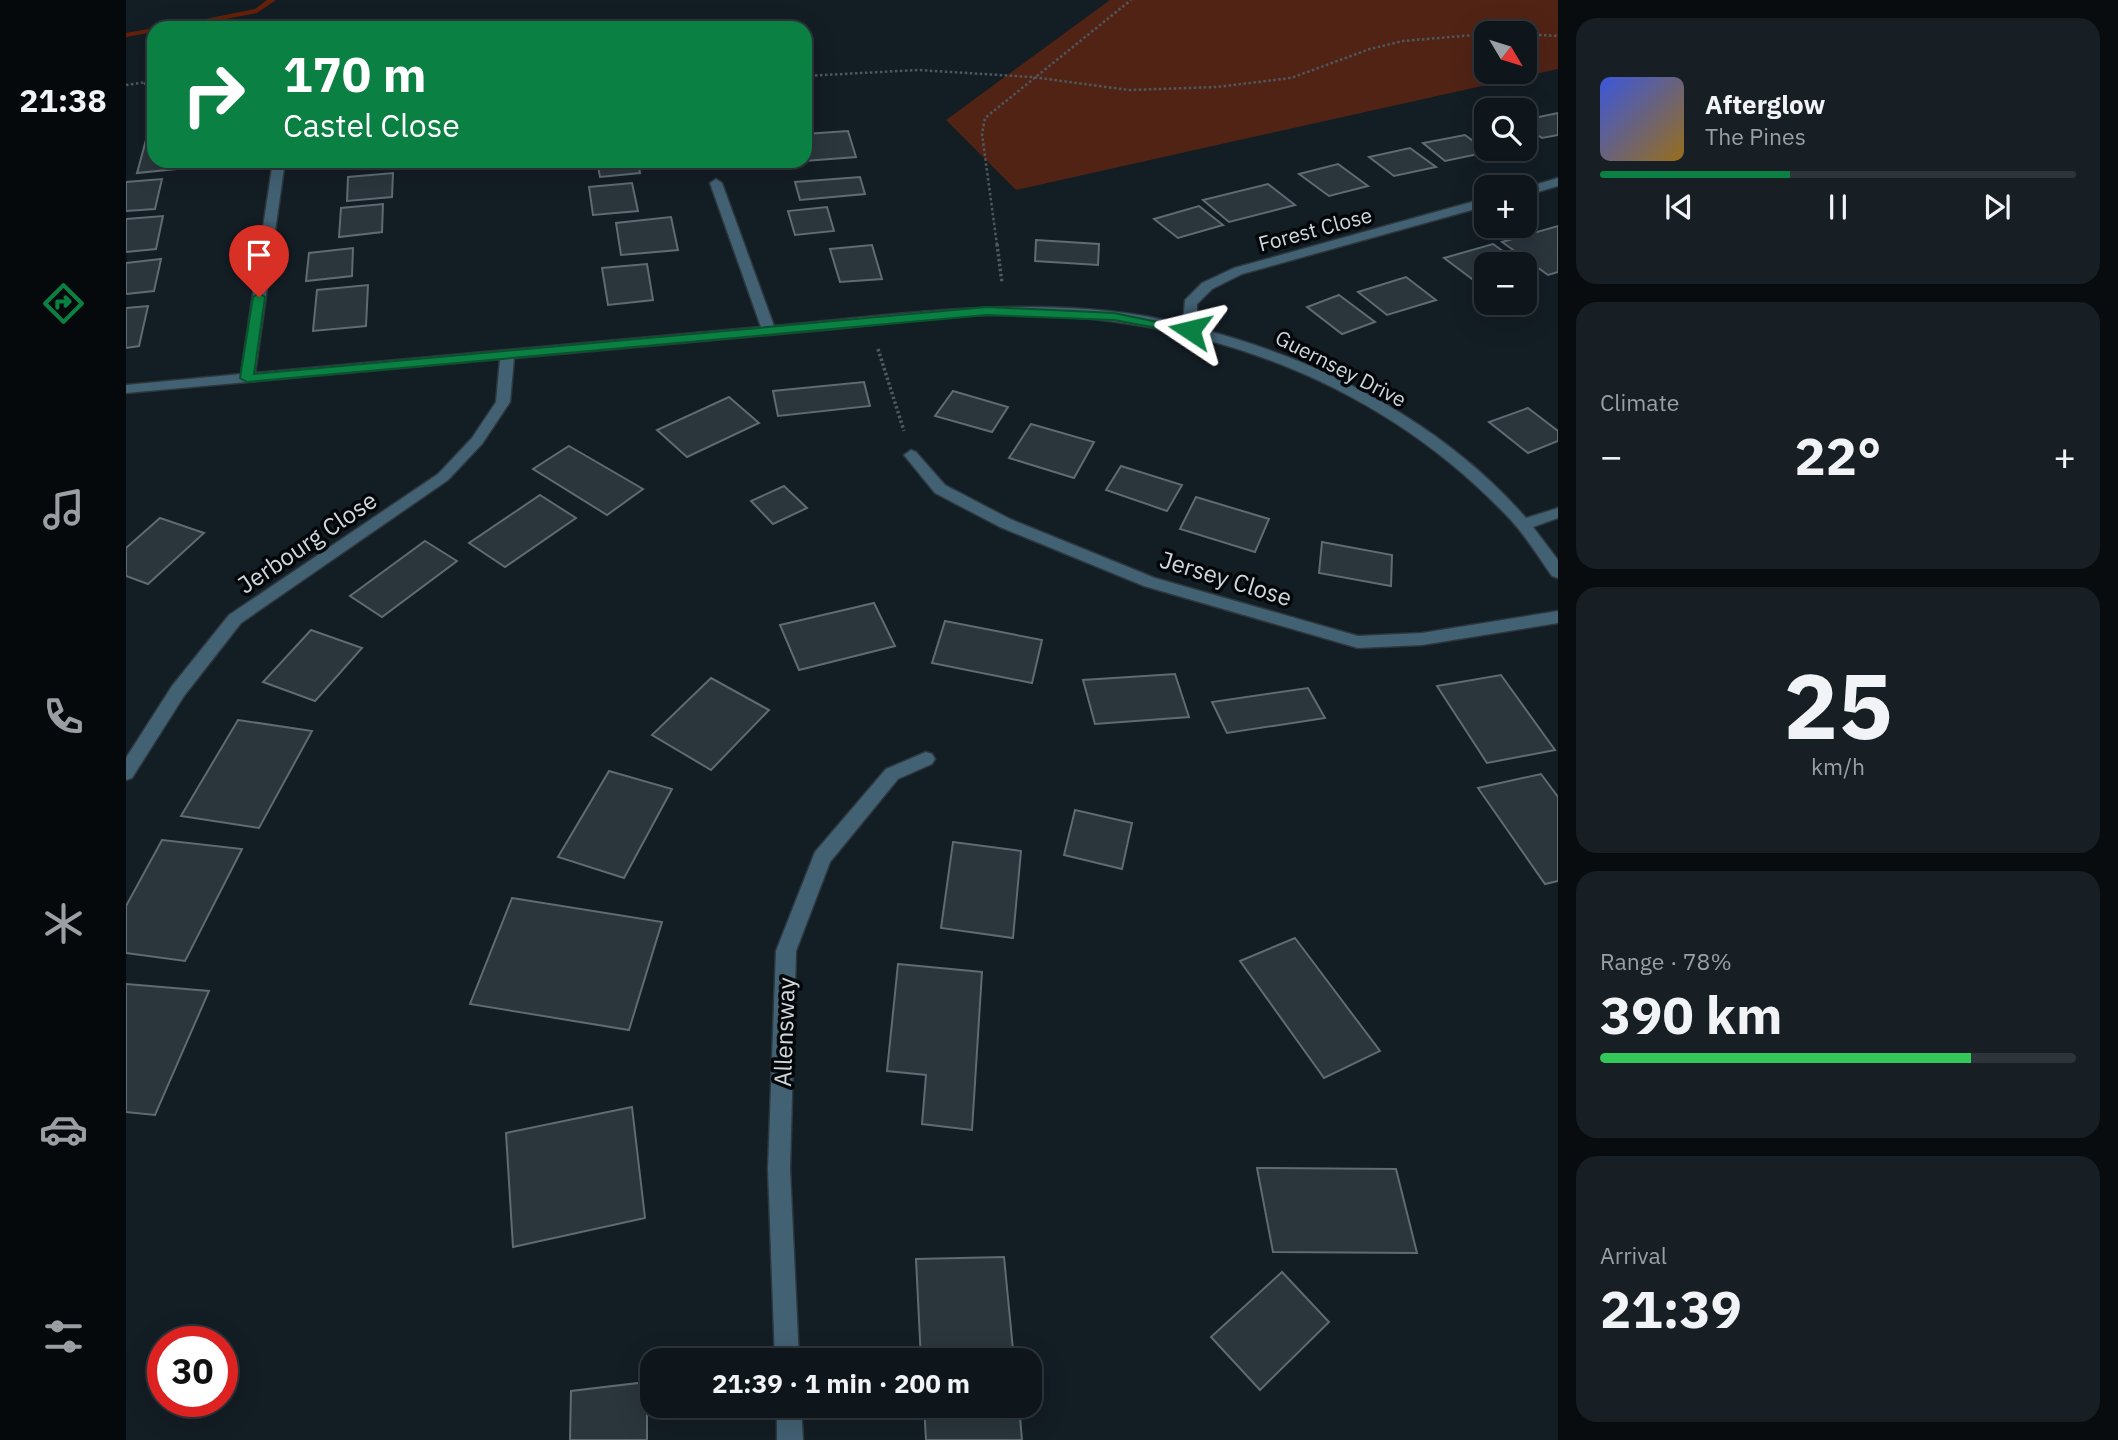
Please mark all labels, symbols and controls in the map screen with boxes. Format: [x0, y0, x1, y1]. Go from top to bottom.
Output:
north arrow [1474, 21, 1536, 84]
map controls [1474, 21, 1537, 315]
text: 170 m [283, 42, 427, 105]
icon: right [168, 49, 259, 140]
text: 21:38 [19, 79, 107, 121]
text: Afterglow [1705, 87, 1825, 121]
button: search [1474, 98, 1537, 161]
text: Castel Close [283, 104, 460, 146]
text: The Pines [1705, 121, 1806, 151]
button: + [1474, 175, 1537, 238]
icon: previous [1660, 188, 1698, 226]
icon: pause [1819, 188, 1857, 226]
icon: next [1978, 188, 2016, 226]
street label: Forest Close [1255, 200, 1375, 258]
pin [229, 225, 289, 297]
icon: arrive [240, 236, 278, 274]
button: − [1474, 252, 1537, 315]
icon: directions [39, 279, 88, 328]
position arrow [1153, 293, 1227, 367]
street label: Guernsey Drive [1271, 323, 1411, 413]
text: Climate [1600, 387, 1679, 417]
text: 22° [1795, 422, 1881, 489]
text: − [1600, 431, 1623, 480]
text: + [2053, 431, 2076, 480]
street label: Jerbourg Close [231, 484, 383, 600]
icon: music [39, 485, 88, 534]
street label: Jersey Close [1156, 543, 1296, 613]
text: 25 [1783, 646, 1893, 764]
icon: phone [39, 692, 88, 741]
text: km/h [1811, 751, 1865, 781]
icon: climate [39, 899, 88, 948]
text: Range · 78% [1600, 946, 1732, 976]
street label: Allensway [766, 977, 802, 1087]
text: 390 km [1600, 981, 1782, 1048]
icon: car [39, 1105, 88, 1154]
text: Arrival [1600, 1240, 1667, 1270]
text: 21:39 [1600, 1275, 1742, 1342]
icon: filters [39, 1312, 88, 1361]
speed limit sign: 30 [147, 1326, 238, 1417]
text: 21:39 · 1 min · 200 m [712, 1366, 970, 1400]

